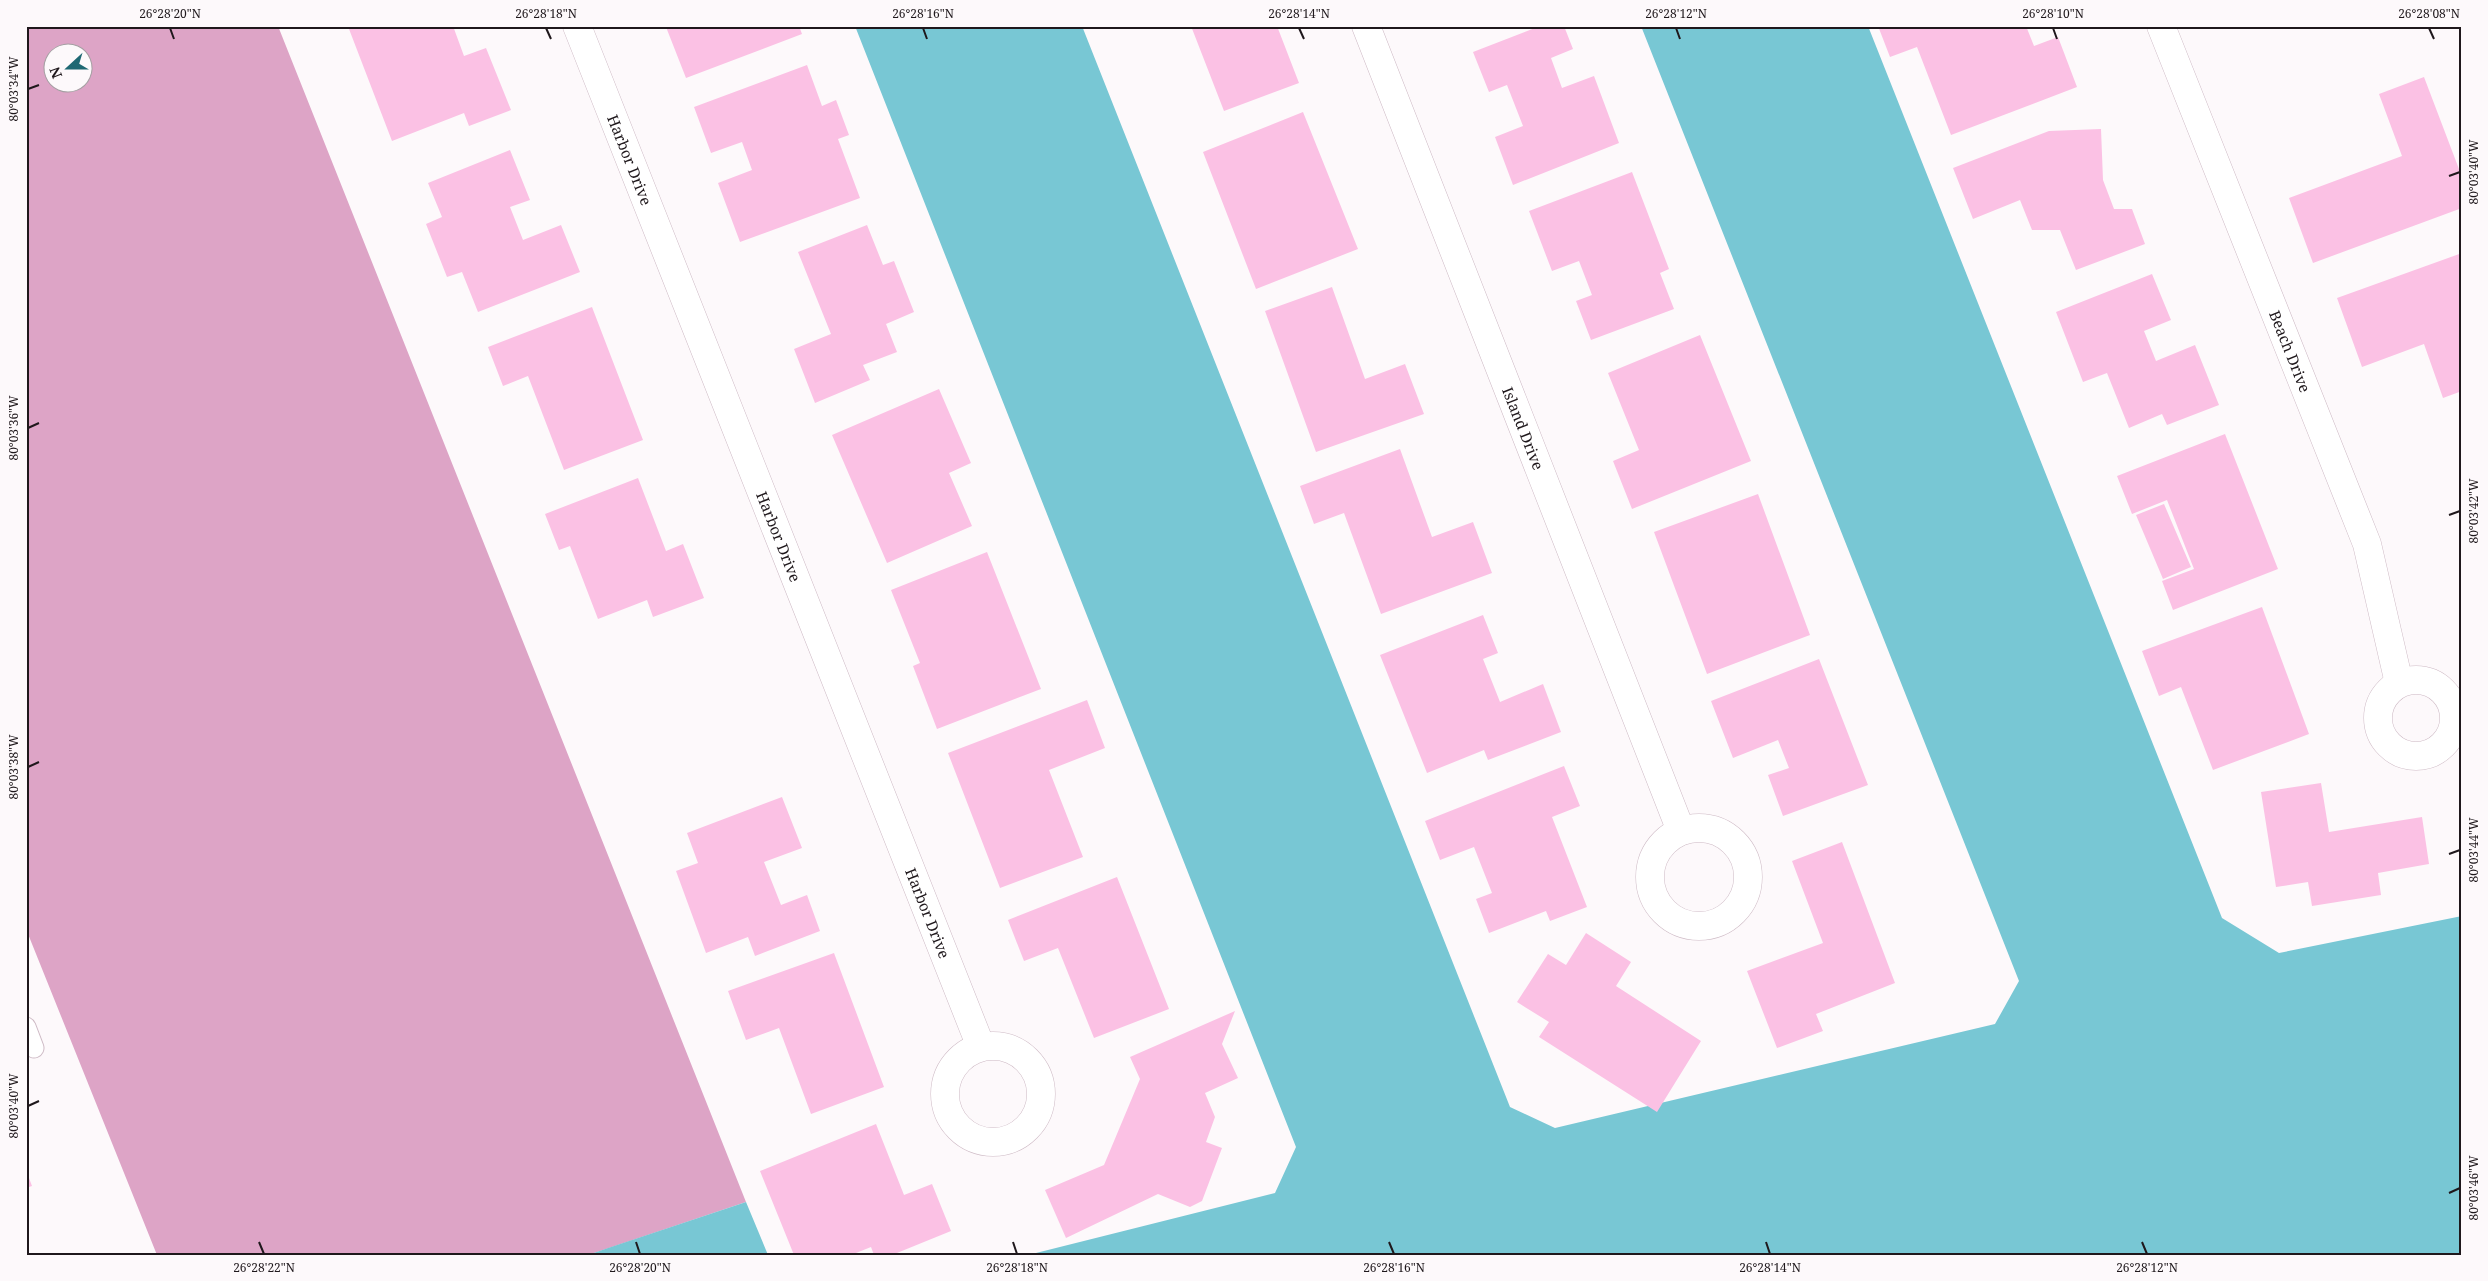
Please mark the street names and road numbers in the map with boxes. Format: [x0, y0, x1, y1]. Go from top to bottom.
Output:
street label: Harbor Drive [603, 112, 657, 208]
street label: Beach Drive [2265, 307, 2316, 395]
street label: Island Drive [1498, 384, 1549, 473]
street label: Harbor Drive [752, 488, 806, 585]
street label: Harbor Drive [901, 865, 955, 961]

